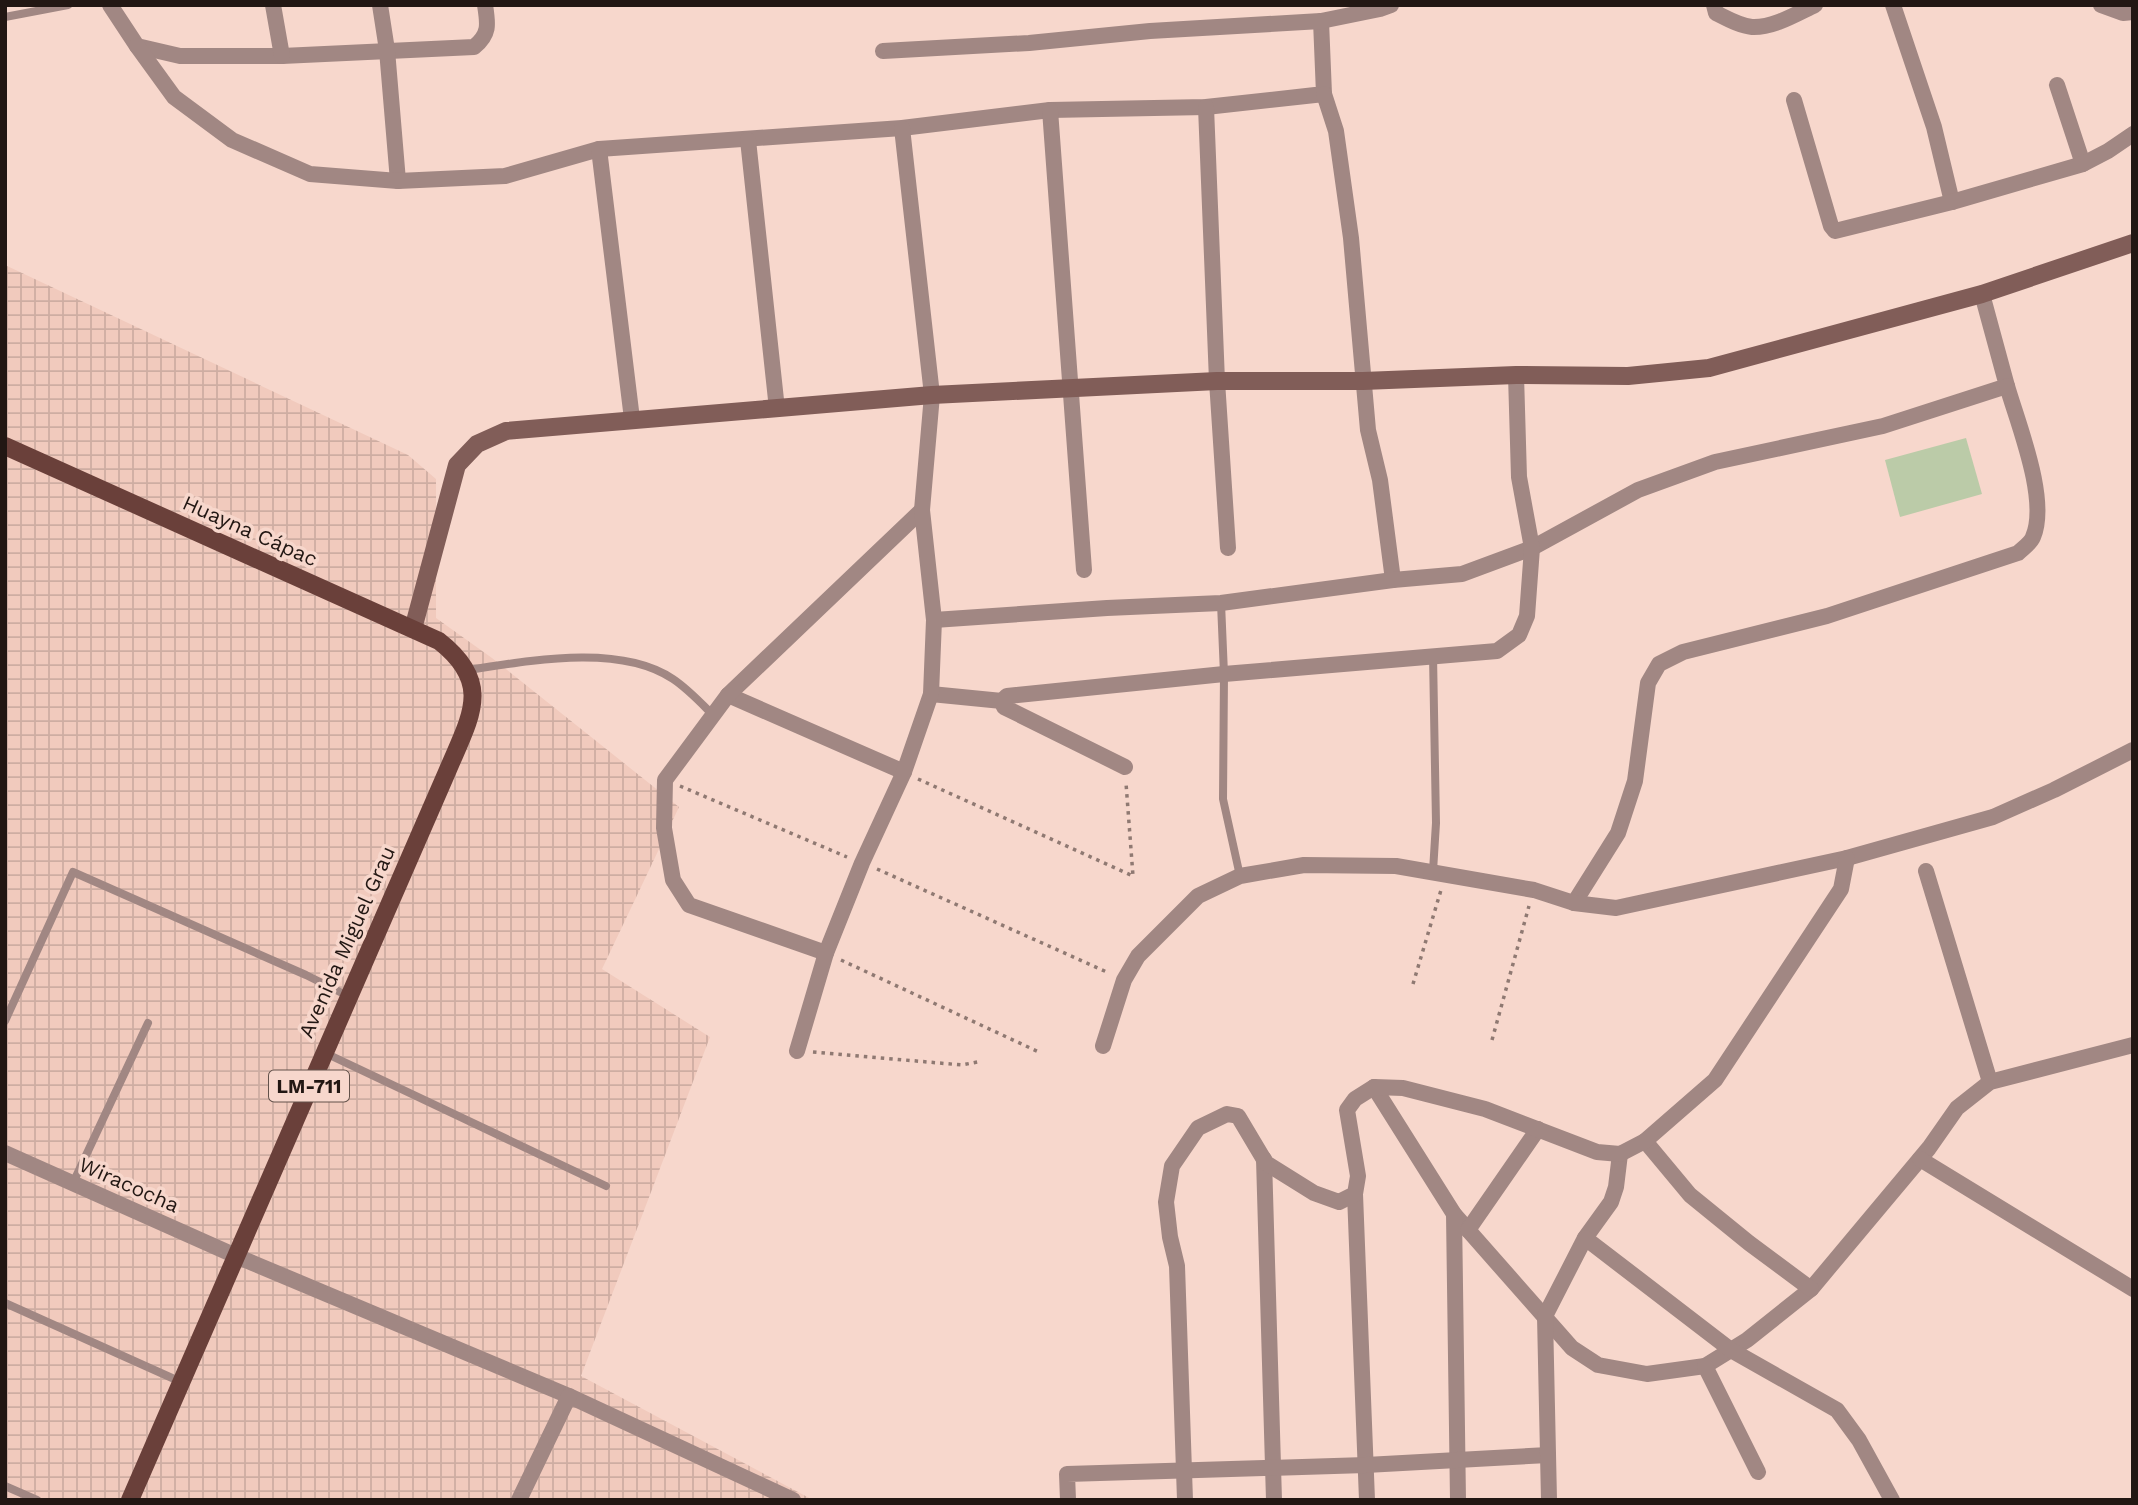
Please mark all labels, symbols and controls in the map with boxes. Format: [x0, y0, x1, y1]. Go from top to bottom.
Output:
street label: Huayna Cápac [179, 490, 322, 571]
street label: Avenida Miguel Grau [293, 842, 400, 1042]
road number: LM-711 [269, 1070, 349, 1102]
street label: Wiracocha [75, 1151, 183, 1218]

